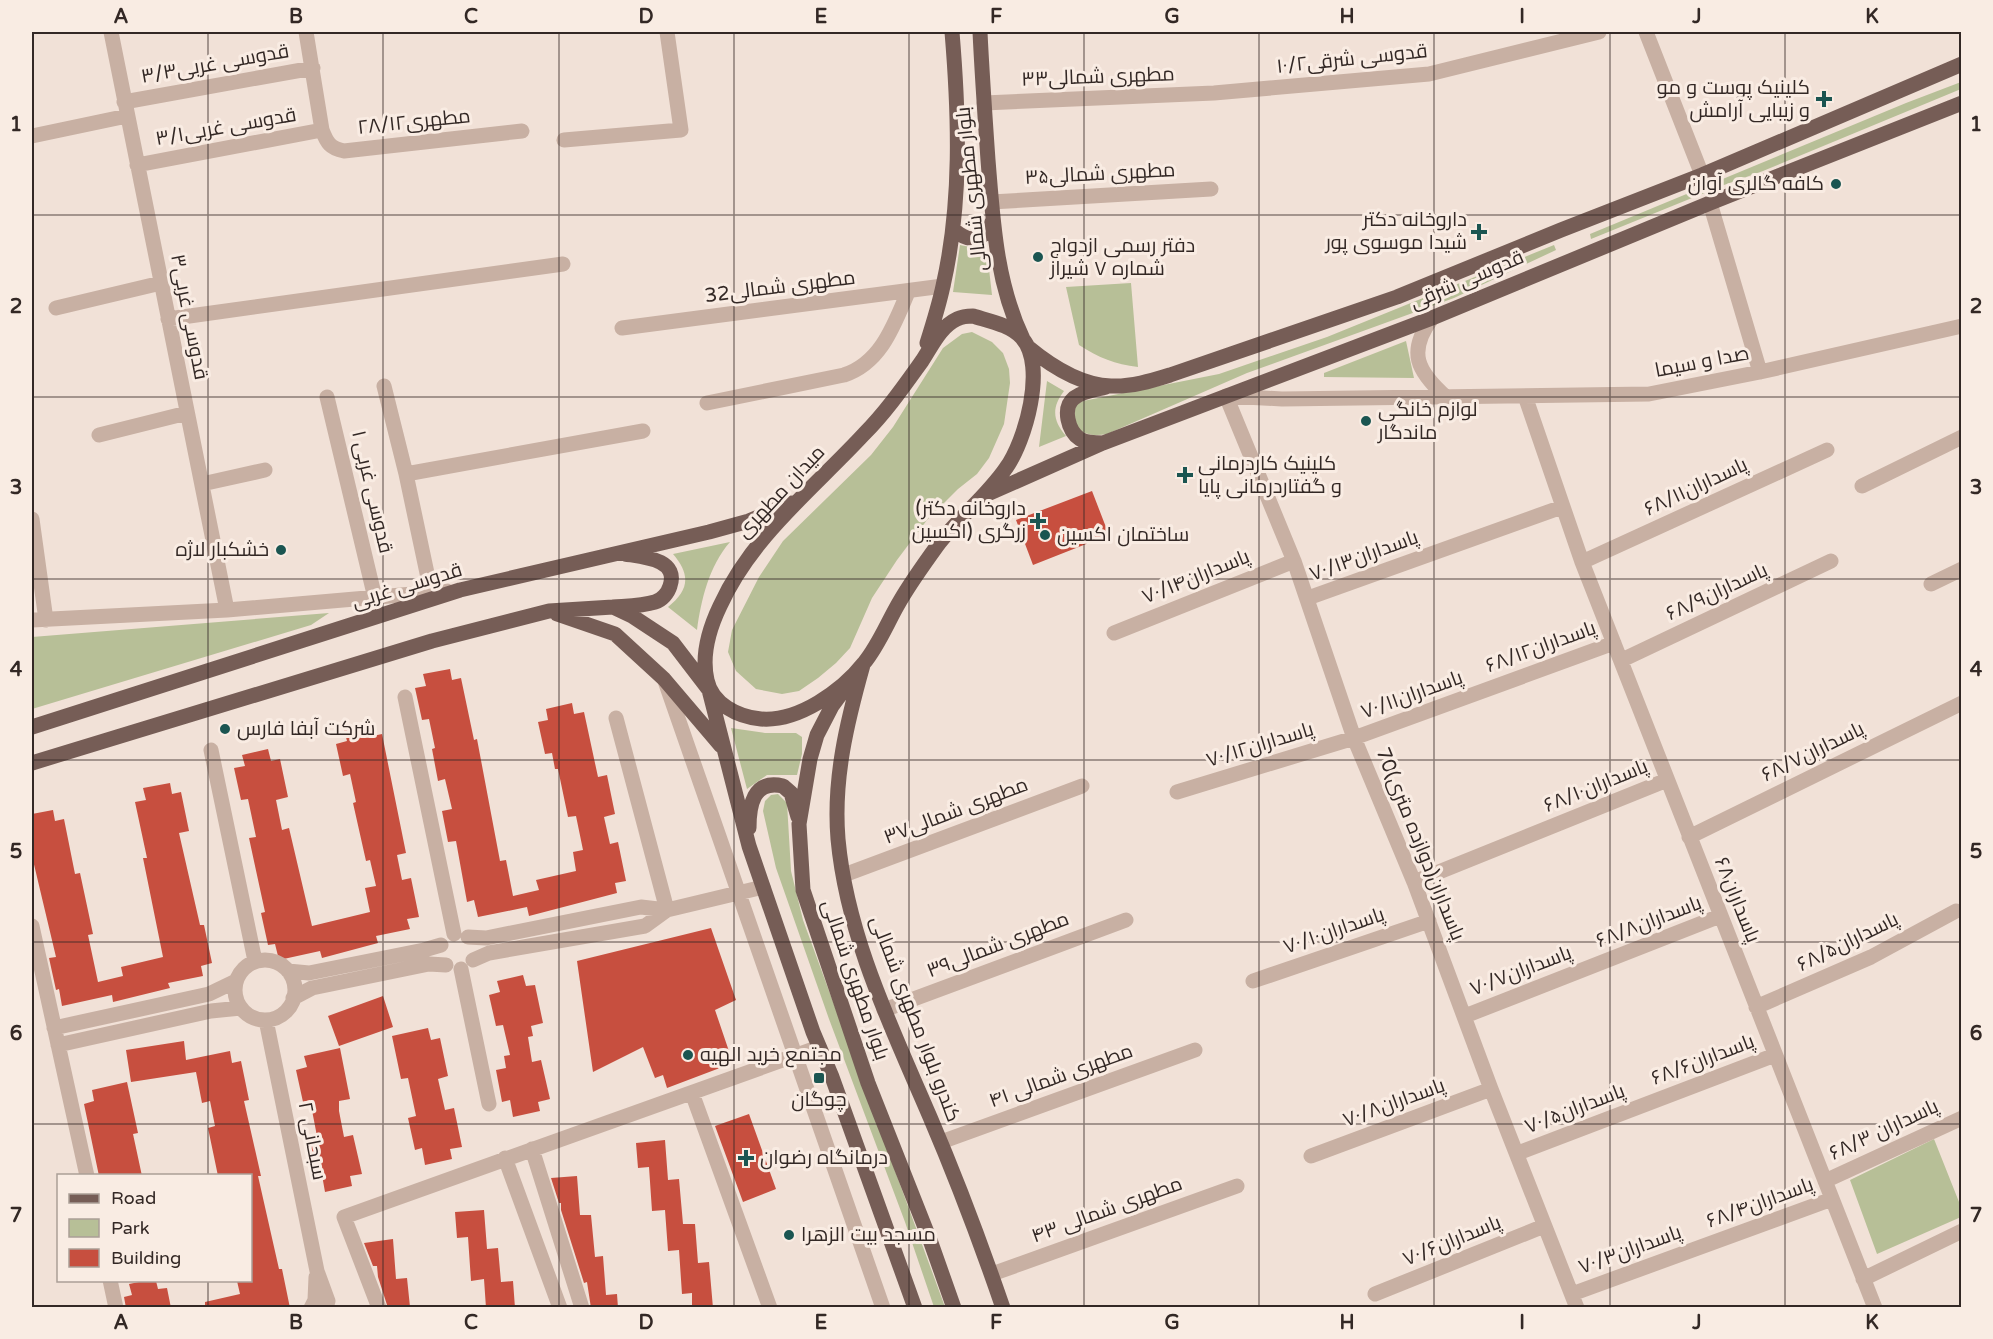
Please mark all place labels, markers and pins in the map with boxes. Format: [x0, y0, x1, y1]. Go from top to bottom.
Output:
place label: کلینیک پوست و مو و زیبایی آرامش [1657, 76, 1810, 123]
marker: کلینیک پوست و مو و زیبایی آرامش [1815, 90, 1833, 108]
place label: کافه گالری آوان [1688, 172, 1824, 196]
marker: کافه گالری آوان [1829, 177, 1843, 191]
place label: داروخانه دکتر شیدا موسوی پور [1325, 208, 1467, 255]
marker: داروخانه دکتر شیدا موسوی پور [1472, 225, 1486, 239]
place label: دفتر رسمی ازدواج شماره ۷ شیراز [1049, 234, 1195, 281]
marker: دفتر رسمی ازدواج شماره ۷ شیراز [1031, 250, 1045, 264]
place label: لوازم خانگی ماندگار [1377, 398, 1478, 445]
marker: لوازم خانگی ماندگار [1359, 414, 1373, 428]
place label: کلینیک کاردرمانی و گفتاردرمانی پایا [1198, 452, 1342, 499]
marker: کلینیک کاردرمانی و گفتاردرمانی پایا [1176, 466, 1194, 484]
place label: (داروخانه دکتر زرگری (اکسین [912, 497, 1026, 544]
marker: (داروخانه دکتر زرگری (اکسین [1031, 514, 1045, 528]
place label: ساختمان اکسین [1057, 523, 1189, 547]
marker: ساختمان اکسین [1038, 528, 1052, 542]
place label: خشکبار لاژه [175, 538, 269, 562]
marker: خشکبار لاژه [274, 543, 288, 557]
place label: شرکت آبفا فارس [237, 717, 375, 741]
marker: شرکت آبفا فارس [218, 722, 232, 736]
place label: مجتمع خرید الهیه [700, 1043, 842, 1068]
marker: مجتمع خرید الهیه [681, 1048, 695, 1062]
marker: چوگان [812, 1071, 826, 1085]
place label: چوگان [791, 1088, 847, 1112]
place label: درمانگاه رضوان [760, 1146, 888, 1170]
marker: درمانگاه رضوان [737, 1149, 755, 1167]
place label: مسجد بیت الزهرا [801, 1223, 936, 1247]
marker: مسجد بیت الزهرا [782, 1228, 796, 1242]

